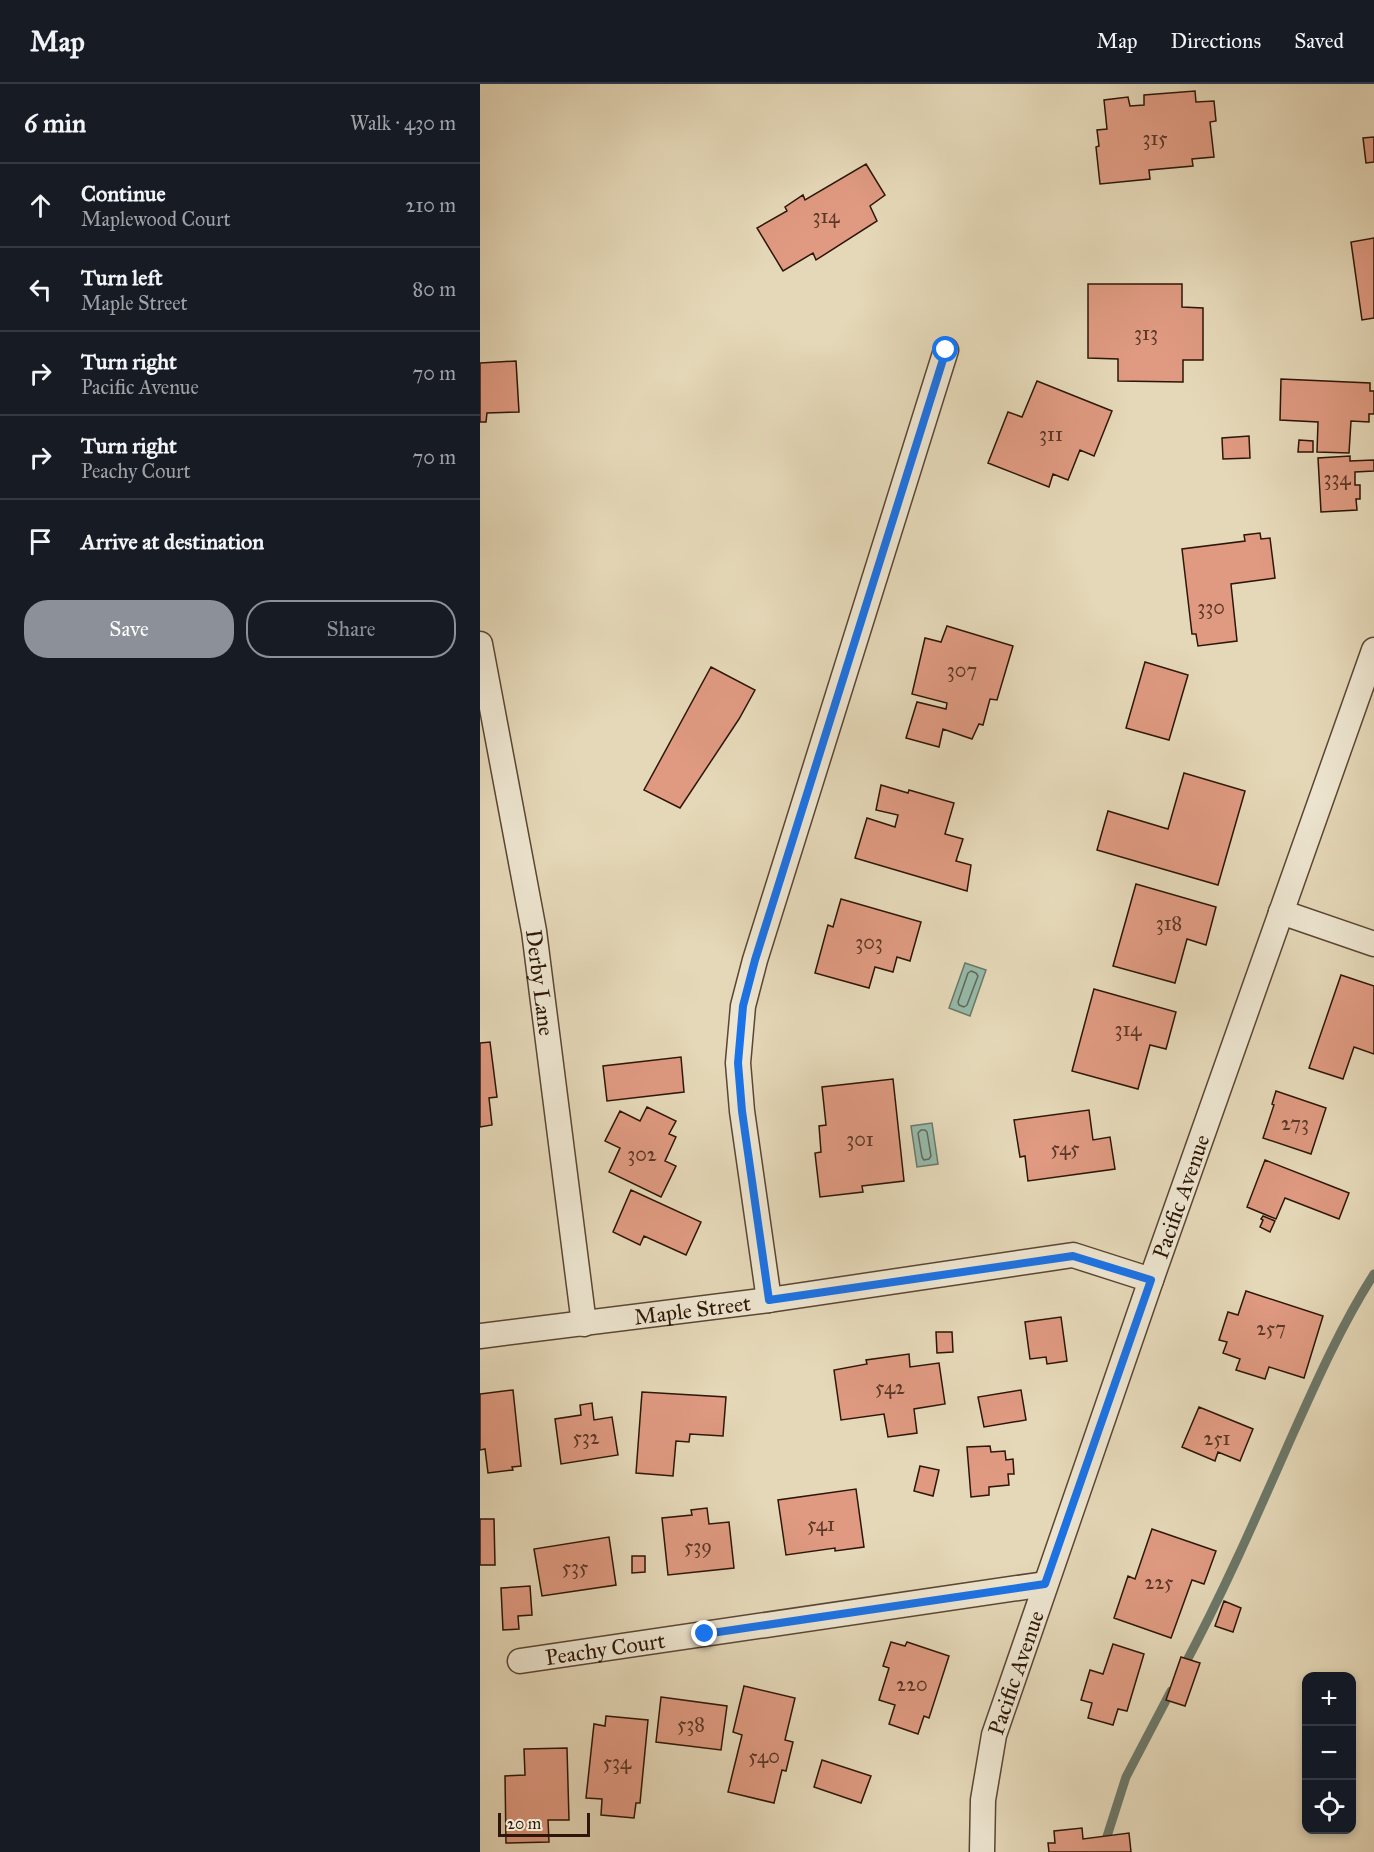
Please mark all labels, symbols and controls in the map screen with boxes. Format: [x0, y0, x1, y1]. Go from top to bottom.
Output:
text: Map [30, 24, 85, 59]
text: Map [1097, 28, 1138, 54]
text: Directions [1171, 28, 1261, 54]
text: Saved [1294, 28, 1344, 54]
text: 6 min [24, 107, 86, 139]
text: Walk · 430 m [350, 111, 456, 135]
house number: 315 [1142, 126, 1168, 150]
text: Continue [81, 180, 166, 207]
icon: ahead [24, 189, 57, 222]
text: 210 m [406, 193, 456, 217]
house number: 314 [812, 204, 840, 228]
text: Maplewood Court [81, 207, 231, 231]
text: Turn left [81, 264, 163, 291]
icon: left [24, 273, 57, 306]
text: 80 m [413, 277, 456, 301]
text: Maple Street [81, 291, 188, 315]
house number: 313 [1134, 321, 1158, 345]
route start [932, 336, 958, 362]
text: Turn right [81, 348, 177, 375]
icon: right [24, 357, 57, 390]
text: 70 m [413, 361, 456, 385]
text: Pacific Avenue [81, 375, 199, 399]
house number: 311 [1039, 422, 1063, 446]
text: Turn right [81, 432, 177, 459]
icon: right [24, 441, 57, 474]
text: 70 m [413, 445, 456, 469]
text: Peachy Court [81, 459, 191, 483]
house number: 334 [1323, 466, 1351, 490]
icon: arrive [24, 525, 57, 558]
text: Arrive at destination [81, 528, 264, 555]
house number: 330 [1197, 595, 1225, 619]
button: Save [24, 600, 234, 658]
button: Share [246, 600, 456, 658]
house number: 307 [947, 658, 977, 682]
house number: 318 [1156, 911, 1182, 935]
street label: Derby Lane [520, 928, 560, 1037]
house number: 303 [855, 930, 883, 954]
house number: 314 [1114, 1017, 1142, 1041]
house number: 273 [1281, 1111, 1309, 1135]
house number: 301 [846, 1127, 874, 1151]
street label: Pacific Avenue [1147, 1131, 1215, 1262]
house number: 545 [1050, 1136, 1080, 1160]
house number: 302 [627, 1142, 657, 1166]
street label: Maple Street [633, 1289, 753, 1331]
house number: 257 [1256, 1316, 1286, 1340]
house number: 542 [875, 1375, 905, 1399]
house number: 532 [572, 1425, 600, 1449]
house number: 251 [1204, 1426, 1231, 1450]
house number: 541 [807, 1512, 835, 1536]
house number: 539 [684, 1534, 712, 1558]
house number: 535 [562, 1555, 588, 1579]
house number: 225 [1145, 1570, 1173, 1594]
street label: Pacific Avenue [982, 1607, 1050, 1738]
route end [691, 1620, 717, 1646]
street label: Peachy Court [543, 1627, 667, 1671]
house number: 220 [896, 1672, 928, 1696]
map controls [1302, 1672, 1356, 1834]
button: + [1302, 1672, 1356, 1726]
house number: 538 [677, 1712, 705, 1736]
button: − [1302, 1726, 1356, 1780]
house number: 540 [748, 1744, 780, 1768]
house number: 534 [603, 1750, 632, 1774]
button: locate [1302, 1780, 1356, 1834]
scale bar [498, 1810, 590, 1838]
text: 20 m [507, 1814, 541, 1833]

